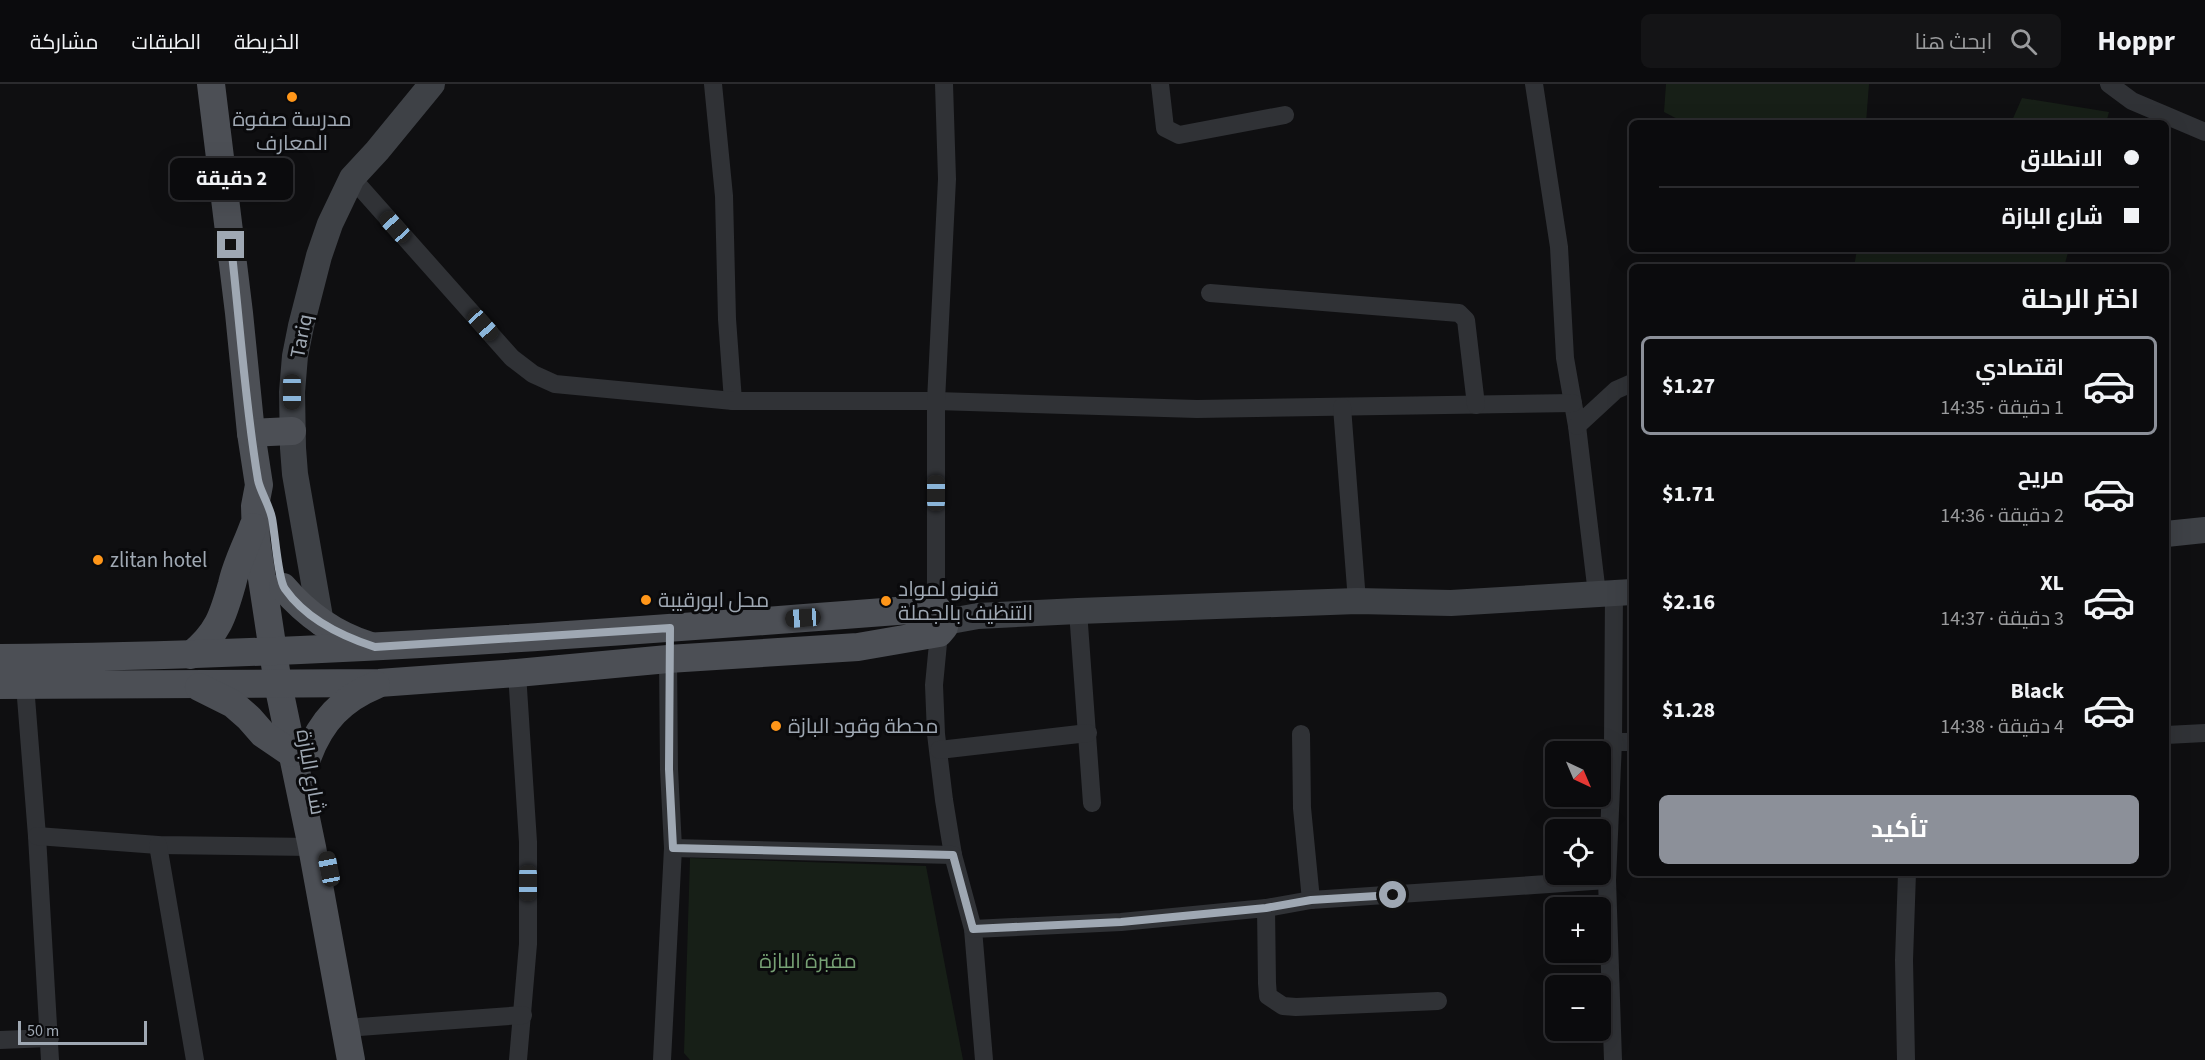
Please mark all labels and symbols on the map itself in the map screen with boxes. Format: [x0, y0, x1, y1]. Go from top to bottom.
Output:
marker: مدرسة صفوة المعارف [285, 90, 299, 104]
place label: مدرسة صفوة المعارف [233, 104, 352, 158]
callout: 2 دقيقة [170, 158, 292, 200]
car [376, 208, 414, 246]
route end [217, 231, 244, 258]
car [464, 306, 502, 344]
street label: Tariq [282, 311, 320, 361]
car [283, 374, 301, 410]
car [927, 475, 945, 511]
place label: zlitan hotel [110, 545, 207, 575]
marker: zlitan hotel [91, 553, 105, 567]
place label: قنونو لمواد التنظيف بالجملة [898, 574, 1033, 628]
place label: محل ابورقيبة [658, 585, 769, 615]
marker: محل ابورقيبة [639, 593, 653, 607]
marker: قنونو لمواد التنظيف بالجملة [879, 594, 893, 608]
car [784, 608, 822, 628]
place label: محطة وقود البازة [788, 711, 938, 741]
marker: محطة وقود البازة [769, 719, 783, 733]
street label: شارع البازة [289, 727, 333, 817]
north arrow [1545, 741, 1611, 807]
car [317, 850, 341, 888]
car [519, 865, 537, 901]
route start [1379, 881, 1406, 908]
park label: مقبرة البازة [759, 946, 857, 976]
scale bar [18, 1018, 147, 1046]

